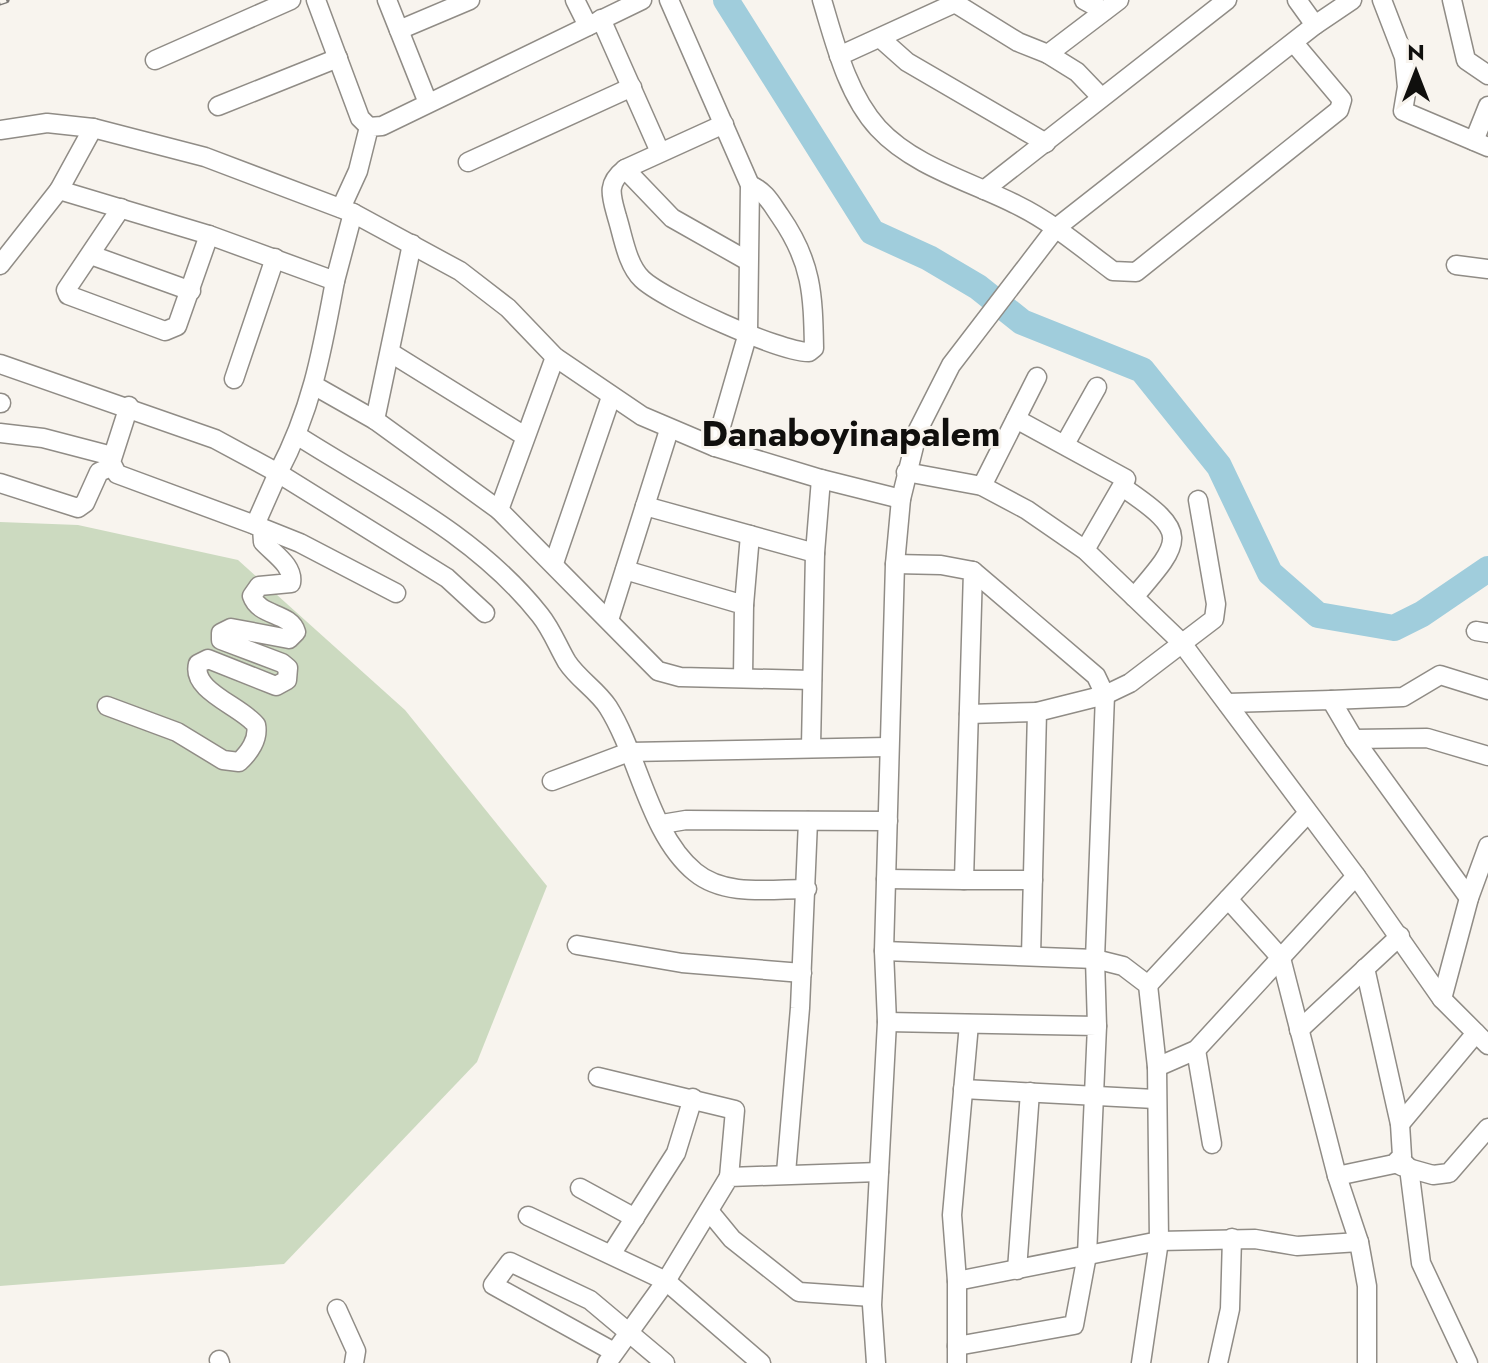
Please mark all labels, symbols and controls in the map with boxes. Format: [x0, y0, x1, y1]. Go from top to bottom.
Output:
north arrow [1376, 32, 1456, 112]
text: N [1407, 36, 1425, 68]
district label: Danaboyinapalem [701, 407, 1001, 459]

